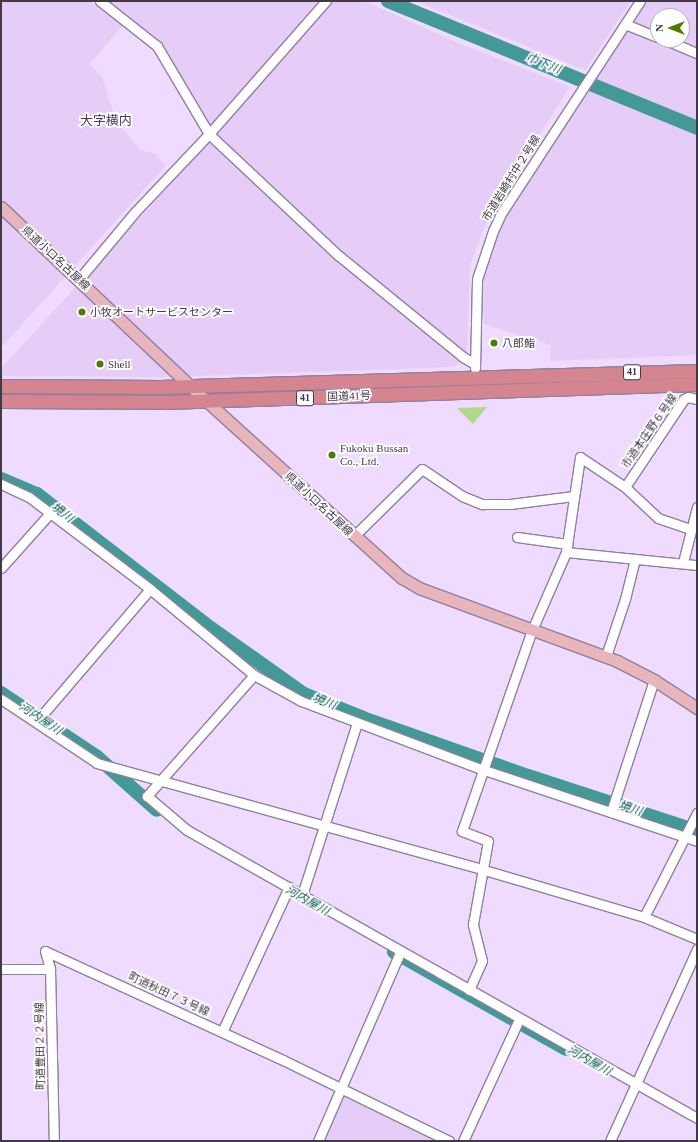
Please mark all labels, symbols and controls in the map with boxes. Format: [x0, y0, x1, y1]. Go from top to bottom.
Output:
north arrow [650, 8, 690, 48]
text: N [653, 24, 665, 32]
water label: 巾下川 [524, 51, 562, 77]
district label: 大字横内 [80, 113, 132, 129]
street label: 市道岩崎村中２号線 [479, 133, 543, 223]
street label: 県道小口名古屋線 [19, 223, 93, 293]
place label: 小牧オートサービスセンター [90, 305, 233, 319]
marker: 小牧オートサービスセンター [77, 307, 87, 317]
place label: 八郎鮨 [502, 336, 535, 350]
marker: 八郎鮨 [489, 338, 499, 348]
place label: Shell [108, 357, 131, 371]
marker: Shell [95, 359, 105, 369]
road number: 41 [623, 364, 641, 380]
street label: 国道41号 [327, 389, 371, 403]
road number: 41 [296, 390, 314, 406]
street label: 市道本庄野６号線 [618, 391, 680, 471]
place label: Fukoku Bussan Co., Ltd. [340, 442, 408, 468]
marker: Fukoku Bussan Co., Ltd. [327, 450, 337, 460]
street label: 県道小口名古屋線 [282, 469, 356, 539]
water label: 境川 [48, 500, 76, 526]
water label: 境川 [310, 691, 338, 713]
water label: 河内屋川 [16, 700, 64, 738]
water label: 境川 [616, 798, 644, 820]
water label: 河内屋川 [283, 883, 331, 919]
street label: 町道秋田７３号線 [126, 969, 212, 1019]
street label: 町道豊田２２号線 [33, 1002, 47, 1090]
water label: 河内屋川 [565, 1043, 613, 1079]

